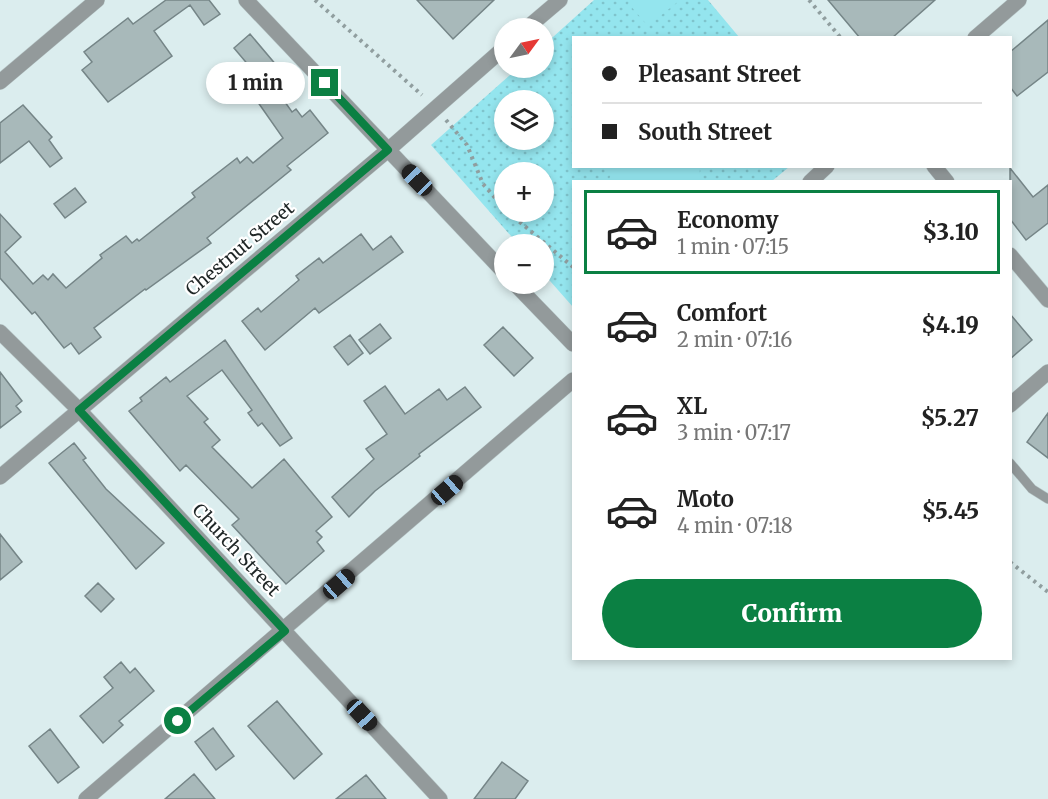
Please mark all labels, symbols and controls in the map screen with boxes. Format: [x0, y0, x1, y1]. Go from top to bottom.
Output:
north arrow [494, 18, 554, 78]
map controls [494, 18, 554, 294]
text: Pleasant Street [638, 60, 801, 88]
callout: 1 min [205, 62, 304, 104]
route end [311, 69, 338, 96]
text: 1 min [228, 70, 283, 95]
button: layers [494, 90, 554, 150]
text: South Street [638, 118, 772, 146]
car [398, 161, 436, 199]
button: + [494, 162, 554, 222]
street label: Chestnut Street [181, 197, 299, 301]
icon: car [605, 205, 659, 259]
text: Economy [677, 206, 778, 234]
text: $3.10 [923, 218, 979, 246]
button: − [494, 234, 554, 294]
text: 1 min · 07:15 [677, 234, 789, 259]
icon: car [605, 298, 659, 352]
text: Comfort [677, 299, 767, 327]
text: $4.19 [921, 311, 979, 339]
text: 2 min · 07:16 [677, 327, 792, 352]
icon: car [605, 391, 659, 445]
text: XL [677, 392, 707, 420]
text: $5.27 [921, 404, 979, 432]
text: 3 min · 07:17 [677, 420, 791, 445]
car [428, 471, 466, 509]
icon: car [605, 484, 659, 538]
text: Moto [677, 485, 734, 513]
text: $5.45 [922, 497, 979, 525]
street label: Church Street [188, 498, 285, 601]
text: 4 min · 07:18 [677, 513, 793, 538]
car [320, 565, 358, 603]
button: Confirm [602, 579, 982, 648]
car [343, 696, 381, 734]
route start [164, 707, 191, 734]

